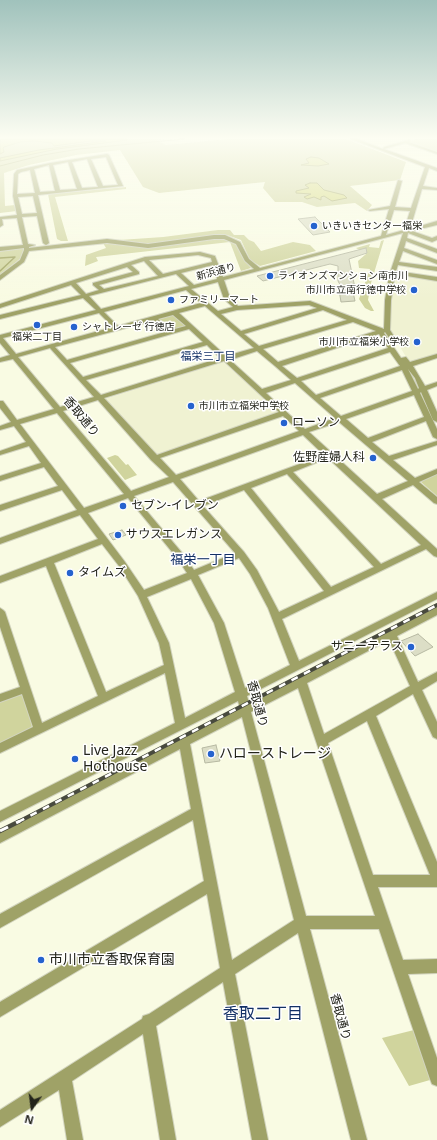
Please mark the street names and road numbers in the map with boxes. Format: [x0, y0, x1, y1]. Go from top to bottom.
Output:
street label: 新浜通り [195, 261, 237, 283]
street label: 香取通り [60, 394, 102, 440]
street label: 香取通り [244, 679, 270, 729]
street label: 香取通り [327, 992, 353, 1042]

